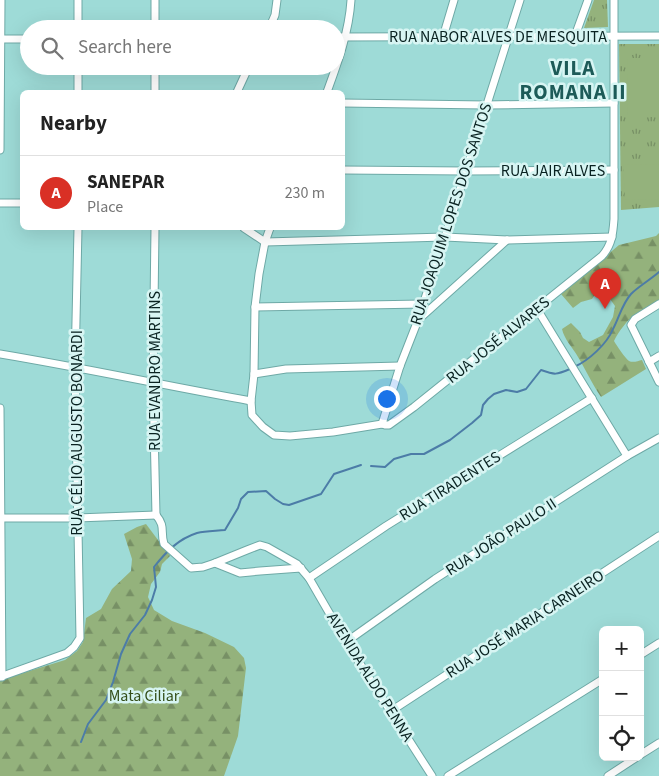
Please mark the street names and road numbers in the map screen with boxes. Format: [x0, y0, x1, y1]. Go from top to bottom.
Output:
street label: RUA NABOR ALVES DE MESQUITA [389, 26, 607, 48]
street label: RUA JOAQUIM LOPES DOS SANTOS [405, 100, 497, 328]
street label: RUA JAIR ALVES [501, 160, 605, 182]
street label: RUA EVANDRO MARTINS [144, 291, 166, 451]
street label: RUA JOSÉ ALVARES [442, 291, 554, 389]
street label: RUA CÉLIO AUGUSTO BONARDI [66, 330, 88, 536]
street label: RUA TIRADENTES [395, 446, 505, 526]
street label: RUA JOÃO PAULO II [441, 493, 561, 581]
street label: RUA JOSÉ MARIA CARNEIRO [442, 564, 608, 684]
street label: AVENIDA ALDO PENNA [321, 608, 419, 746]

